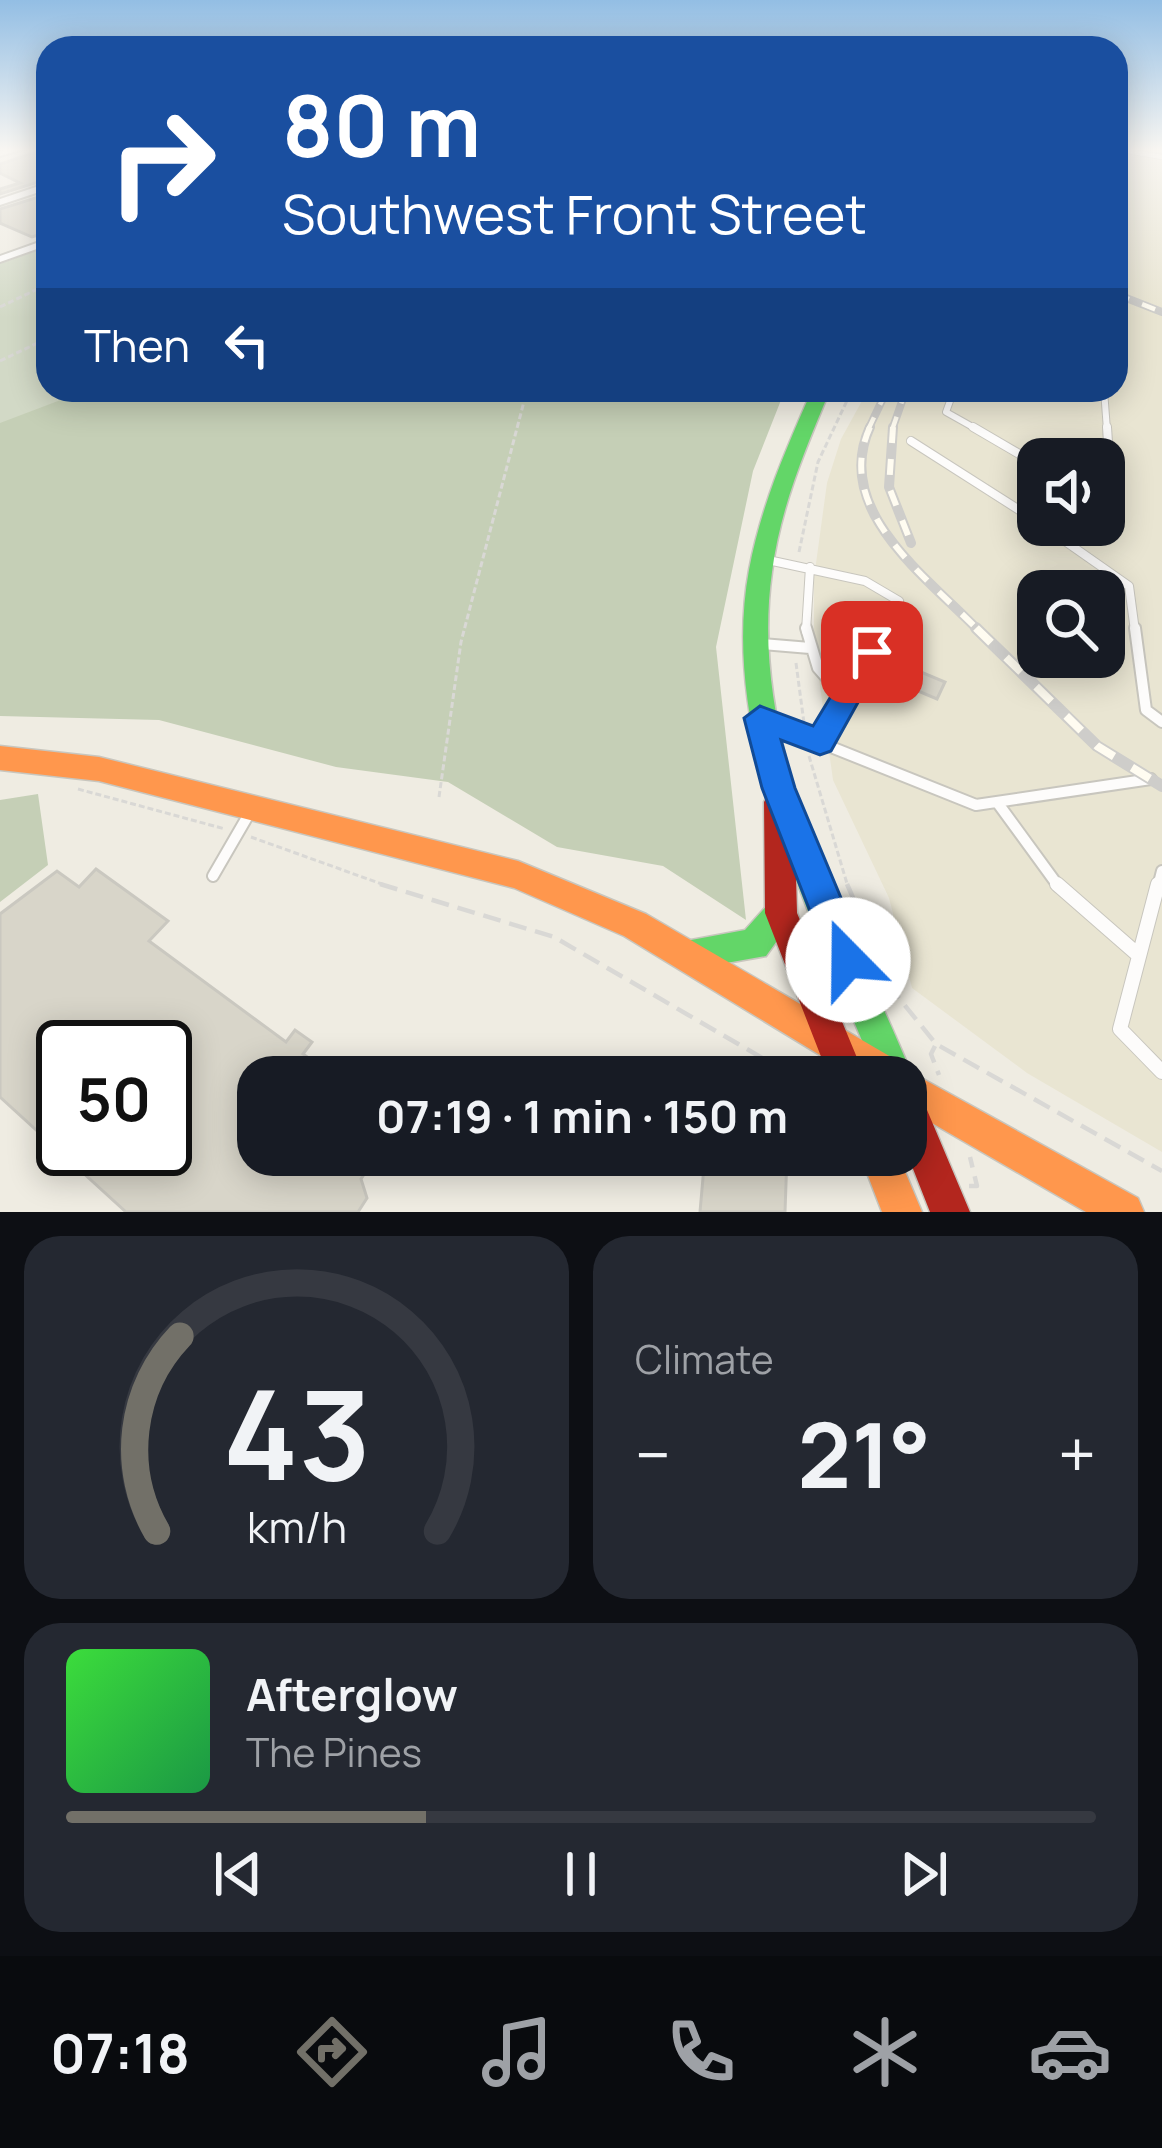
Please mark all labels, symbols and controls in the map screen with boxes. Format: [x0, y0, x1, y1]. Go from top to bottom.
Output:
text: 80 m [282, 67, 481, 182]
icon: right [84, 84, 240, 240]
text: Southwest Front Street [282, 176, 867, 250]
icon: left [214, 312, 280, 378]
text: Then [84, 314, 190, 376]
map controls [1017, 438, 1125, 678]
button: sound [1017, 438, 1125, 546]
button: search [1017, 570, 1125, 678]
pin [821, 601, 923, 703]
icon: arrive [839, 619, 905, 685]
position arrow [785, 897, 911, 1023]
speed limit sign: 50 [36, 1020, 192, 1176]
text: 07:19 · 1 min · 150 m [376, 1085, 788, 1147]
text: Climate [635, 1332, 774, 1386]
text: 43 [222, 1347, 371, 1517]
text: 21° [798, 1392, 931, 1515]
text: − [635, 1409, 671, 1499]
text: + [1058, 1409, 1096, 1499]
text: km/h [247, 1496, 346, 1555]
text: Afterglow [246, 1663, 458, 1725]
text: The Pines [246, 1725, 422, 1779]
icon: previous [205, 1841, 271, 1907]
icon: pause [548, 1841, 614, 1907]
icon: next [891, 1841, 957, 1907]
icon: directions [290, 2010, 374, 2094]
icon: music [475, 2010, 559, 2094]
icon: phone [659, 2010, 743, 2094]
icon: climate [843, 2010, 927, 2094]
icon: car [1028, 2010, 1112, 2094]
text: 07:18 [50, 2015, 190, 2089]

